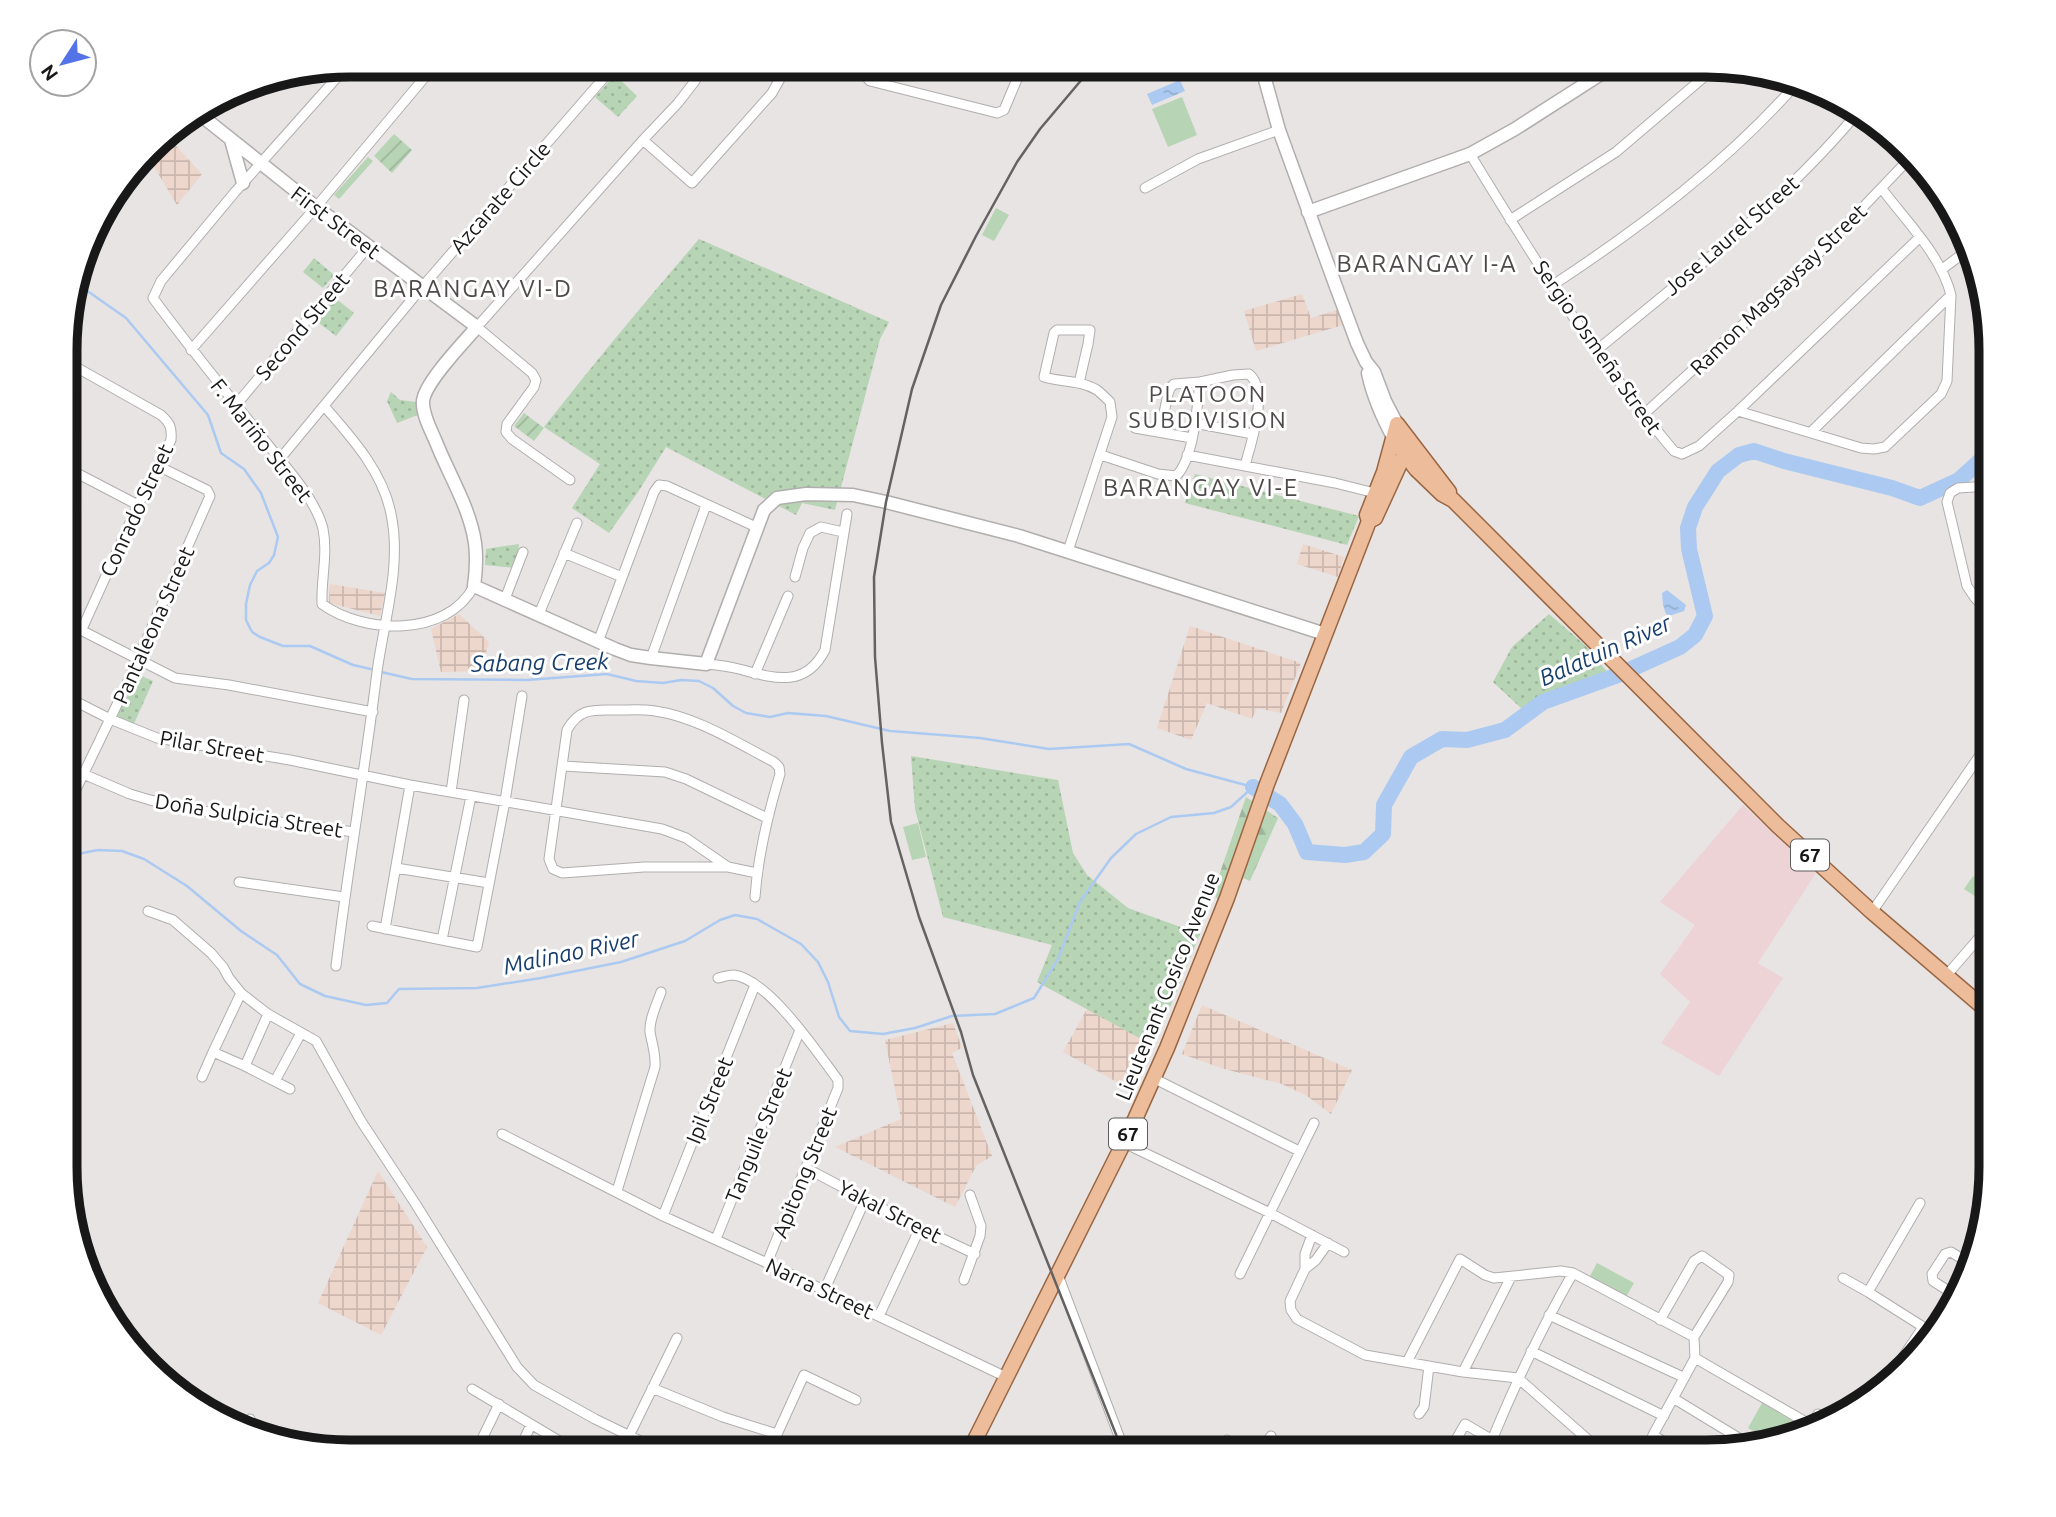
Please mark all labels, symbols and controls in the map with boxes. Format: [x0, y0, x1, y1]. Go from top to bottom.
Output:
north arrow [28, 28, 98, 98]
text: N [36, 61, 62, 85]
street label: Azcarate Circle [445, 136, 555, 258]
street label: Jose Laurel Street [1659, 170, 1803, 300]
street label: First Street [287, 181, 385, 263]
street label: Ramon Magsaysay Street [1685, 199, 1871, 379]
district label: BARANGAY I-A [1336, 250, 1518, 277]
street label: Sergio Osmeña Street [1529, 256, 1667, 438]
street label: Second Street [250, 268, 354, 384]
district label: BARANGAY VI-D [373, 275, 573, 302]
street label: F. Mariño Street [206, 374, 318, 506]
district label: PLATOON SUBDIVISION [1128, 381, 1288, 432]
street label: Conrado Street [95, 440, 177, 580]
district label: BARANGAY VI-E [1103, 474, 1299, 501]
street label: Pantaleona Street [108, 543, 198, 707]
water label: Balatuin River [1535, 609, 1676, 690]
water label: Sabang Creek [470, 648, 609, 676]
street label: Pilar Street [158, 725, 266, 767]
street label: Doña Sulpicia Street [153, 788, 345, 842]
road number: 67 [1791, 840, 1829, 870]
street label: Lieutenant Cosico Avenue [1110, 868, 1224, 1104]
water label: Malinao River [501, 925, 642, 979]
street label: Ipil Street [681, 1053, 737, 1147]
street label: Tanguile Street [720, 1064, 796, 1206]
street label: Apitong Street [767, 1103, 841, 1241]
road number: 67 [1109, 1118, 1147, 1150]
street label: Yakal Street [834, 1175, 946, 1247]
street label: Narra Street [762, 1253, 878, 1323]

